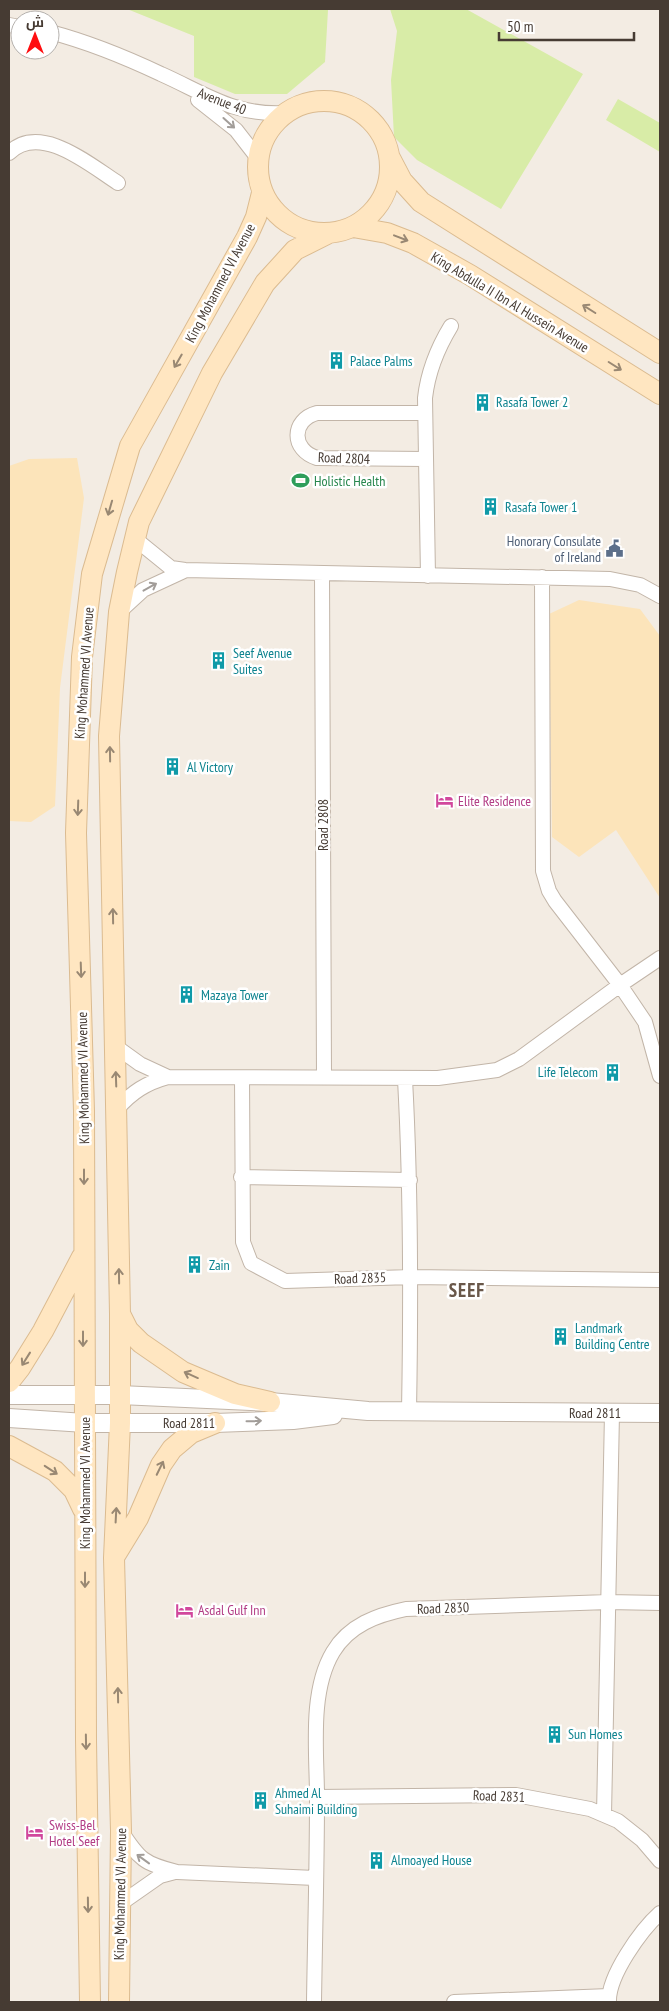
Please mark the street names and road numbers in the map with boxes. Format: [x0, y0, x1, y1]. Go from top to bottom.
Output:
street label: Avenue 40 [195, 83, 249, 119]
street label: King Mohammed VI Avenue [181, 220, 259, 346]
street label: King Abdulla II Ibn Al Hussein Avenue [428, 248, 592, 356]
street label: Road 2804 [318, 448, 371, 468]
street label: King Mohammed VI Avenue [70, 606, 98, 740]
street label: Road 2808 [314, 799, 332, 851]
street label: King Mohammed VI Avenue [73, 1012, 93, 1144]
street label: Road 2835 [334, 1268, 386, 1288]
street label: Road 2811 [569, 1404, 621, 1422]
street label: Road 2811 [163, 1414, 215, 1432]
street label: King Mohammed VI Avenue [76, 1417, 94, 1549]
street label: Road 2830 [417, 1598, 469, 1618]
street label: Road 2831 [473, 1786, 525, 1806]
street label: King Mohammed VI Avenue [110, 1828, 130, 1960]

